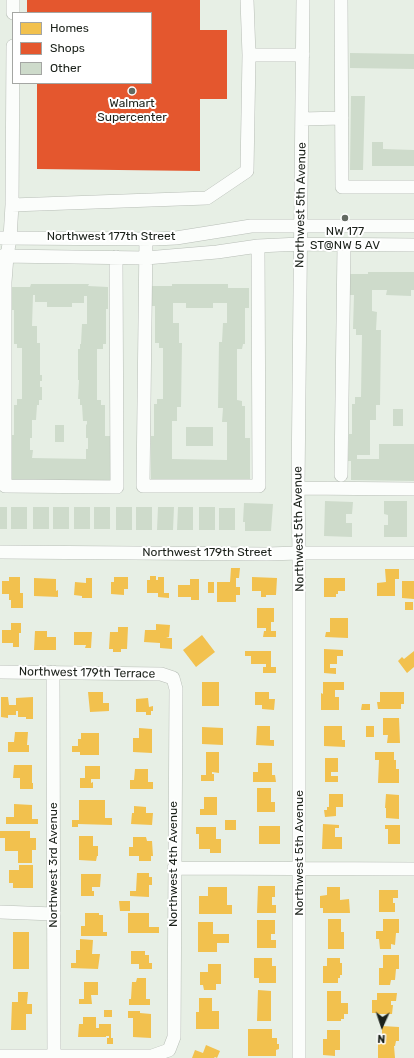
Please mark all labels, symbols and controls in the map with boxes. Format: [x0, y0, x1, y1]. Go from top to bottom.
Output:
legend [12, 12, 152, 84]
text: Homes [50, 21, 89, 35]
text: Shops [50, 41, 85, 55]
text: Other [50, 61, 81, 75]
marker: Walmart Supercenter [127, 86, 137, 96]
place label: Walmart Supercenter [97, 97, 167, 125]
street label: Northwest 5th Avenue [293, 142, 309, 268]
marker: NW 177 ST@NW 5 AV [340, 213, 350, 223]
place label: NW 177 ST@NW 5 AV [310, 225, 380, 253]
street label: Northwest 177th Street [47, 230, 175, 244]
street label: Northwest 5th Avenue [291, 466, 307, 592]
street label: Northwest 179th Street [142, 546, 272, 560]
street label: Northwest 179th Terrace [19, 665, 155, 681]
street label: Northwest 5th Avenue [293, 790, 307, 916]
street label: Northwest 4th Avenue [167, 801, 181, 927]
street label: Northwest 3rd Avenue [47, 802, 61, 928]
north arrow [362, 1006, 402, 1046]
text: N [377, 1032, 386, 1045]

